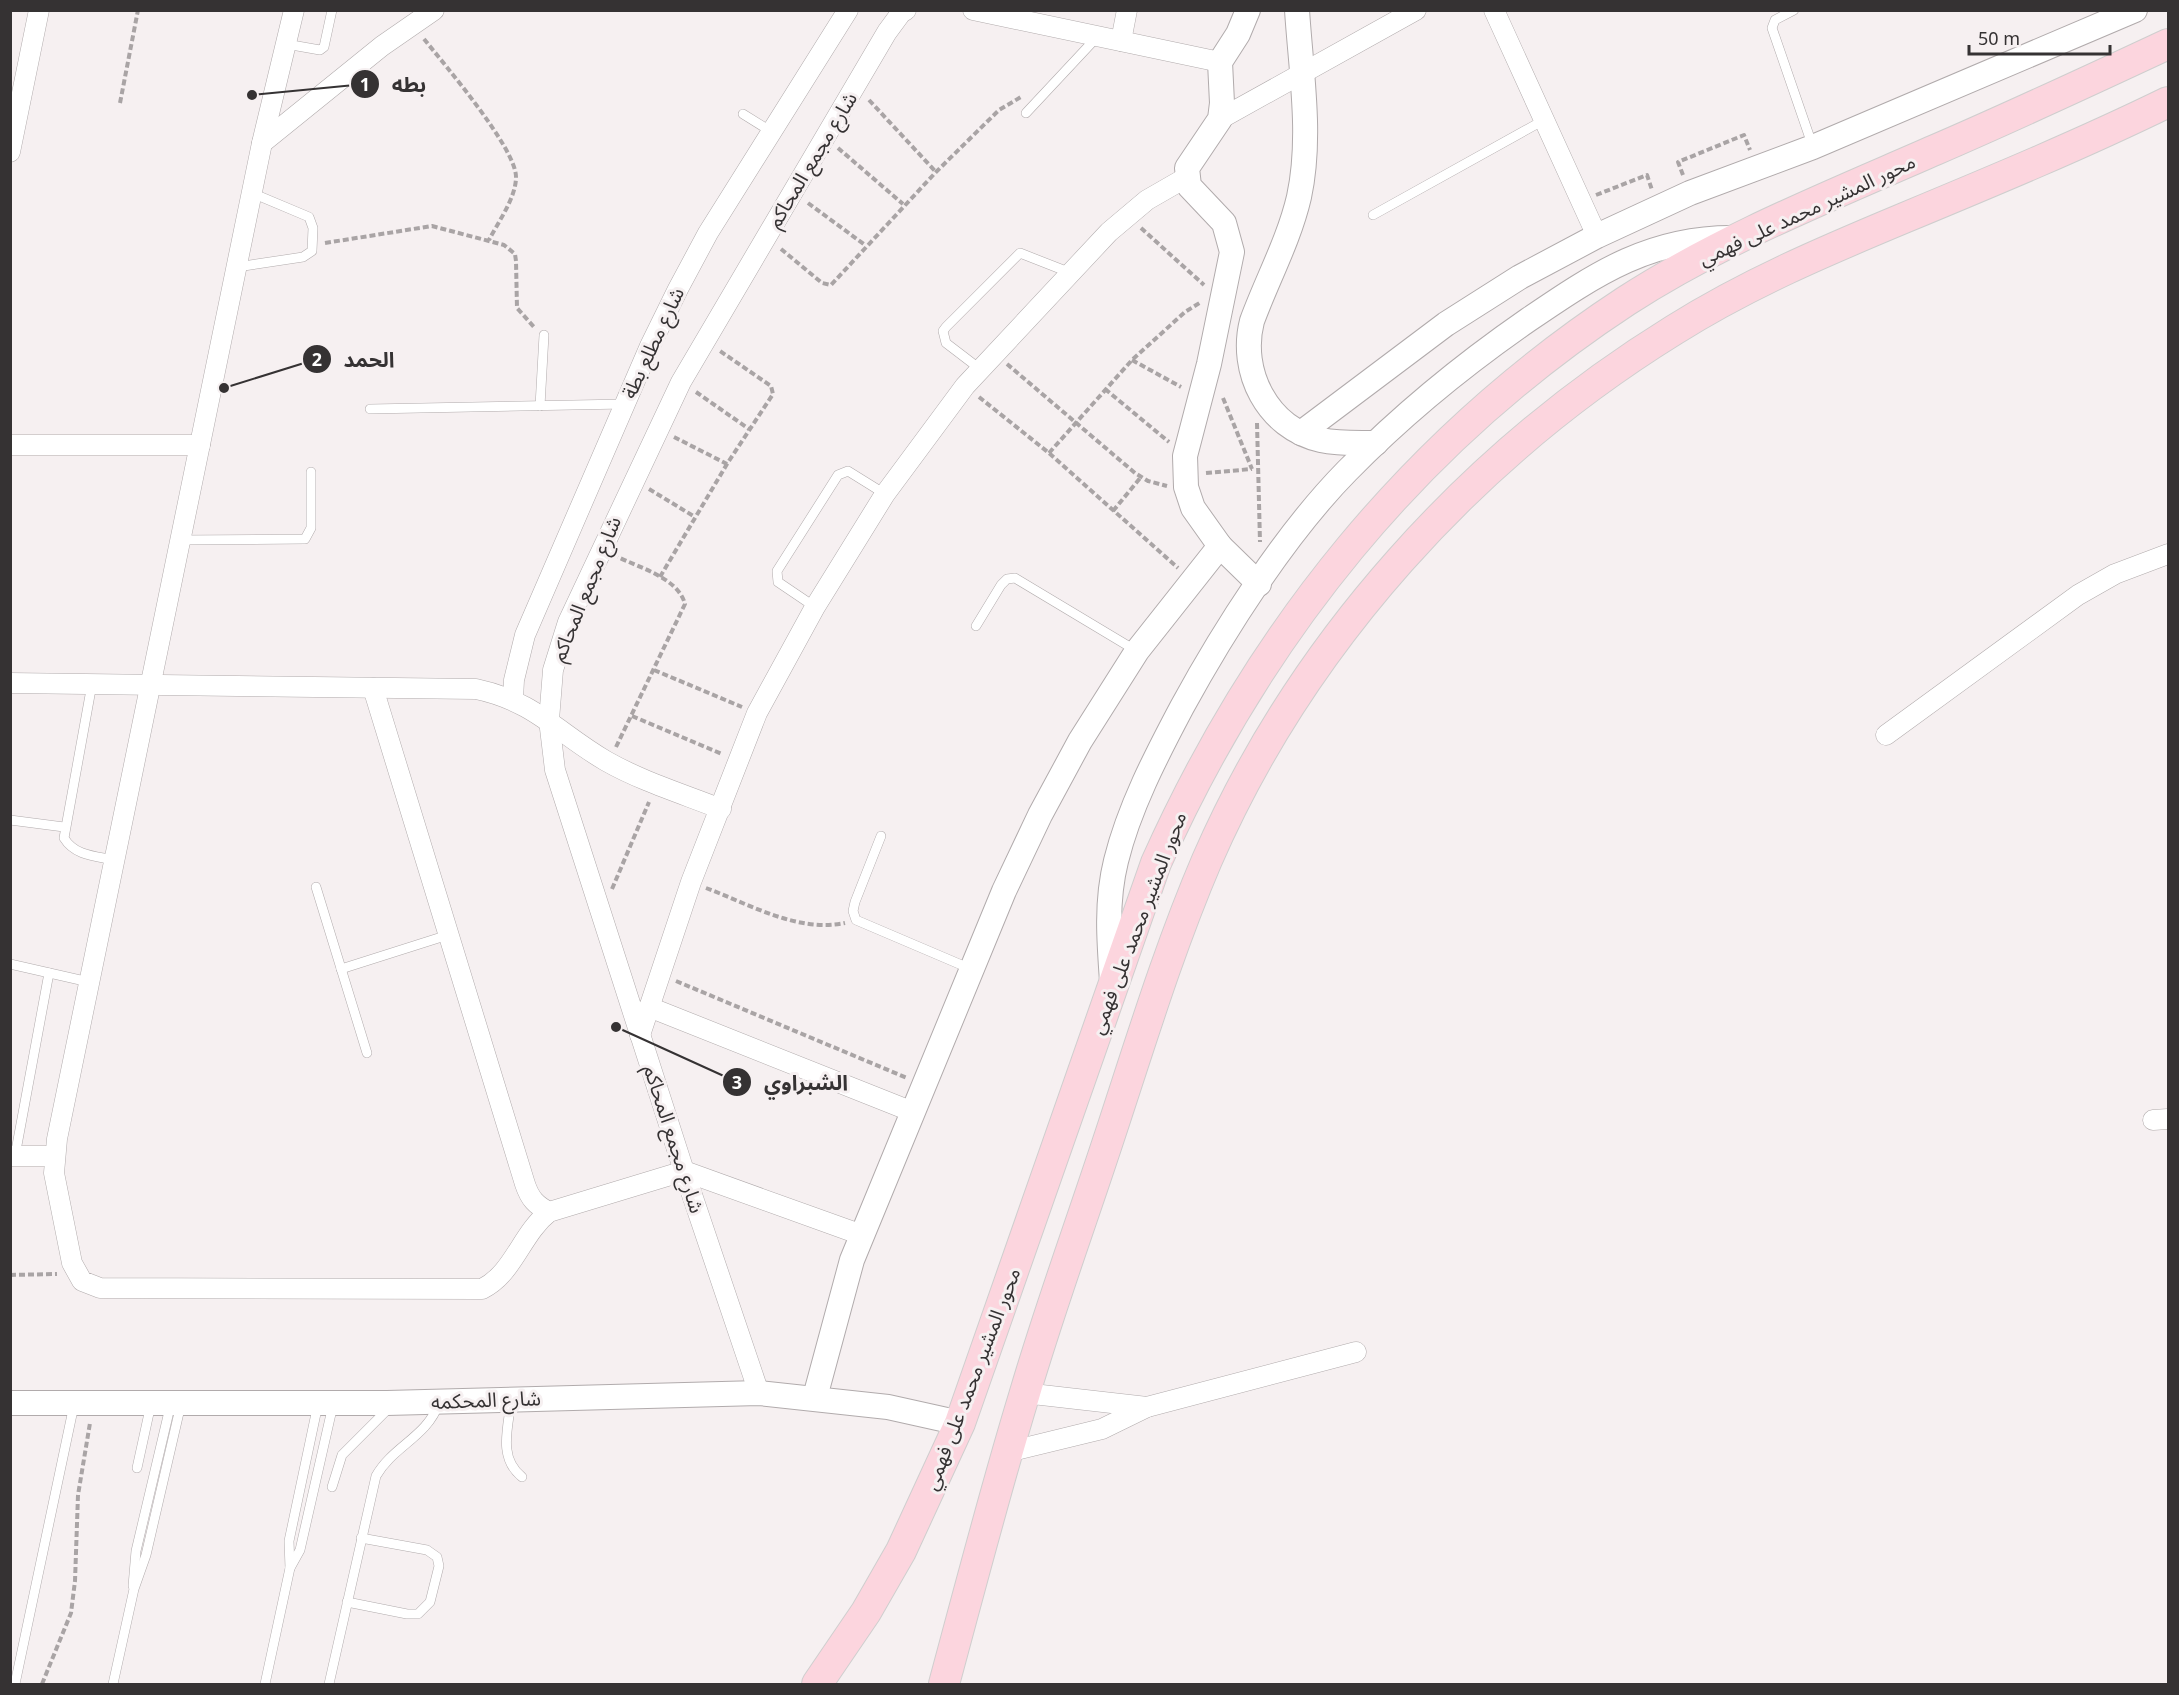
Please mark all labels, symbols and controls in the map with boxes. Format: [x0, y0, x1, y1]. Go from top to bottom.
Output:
scale bar [1969, 18, 2110, 56]
text: 50 m [1978, 26, 2020, 50]
callout: بطه [350, 65, 438, 104]
text: بطه [392, 70, 426, 98]
text: 1 [360, 72, 370, 96]
street label: شارع مجمع المحاكم [760, 87, 865, 234]
street label: محور المشير محمد على فهمي [1694, 147, 1921, 274]
street label: شارع مطلع بطة [615, 283, 692, 404]
callout: الحمد [302, 340, 407, 379]
text: الحمد [344, 345, 394, 373]
text: 2 [312, 347, 322, 371]
street label: شارع مجمع المحاكم [544, 512, 629, 666]
street label: محور المشير محمد على فهمي [1083, 808, 1195, 1039]
street label: شارع مجمع المحاكم [636, 1061, 711, 1217]
callout: الشبراوي [722, 1063, 860, 1102]
text: الشبراوي [764, 1068, 848, 1100]
text: 3 [732, 1070, 742, 1094]
street label: محور المشير محمد على فهمي [917, 1264, 1029, 1495]
street label: شارع المحكمه [431, 1384, 541, 1417]

